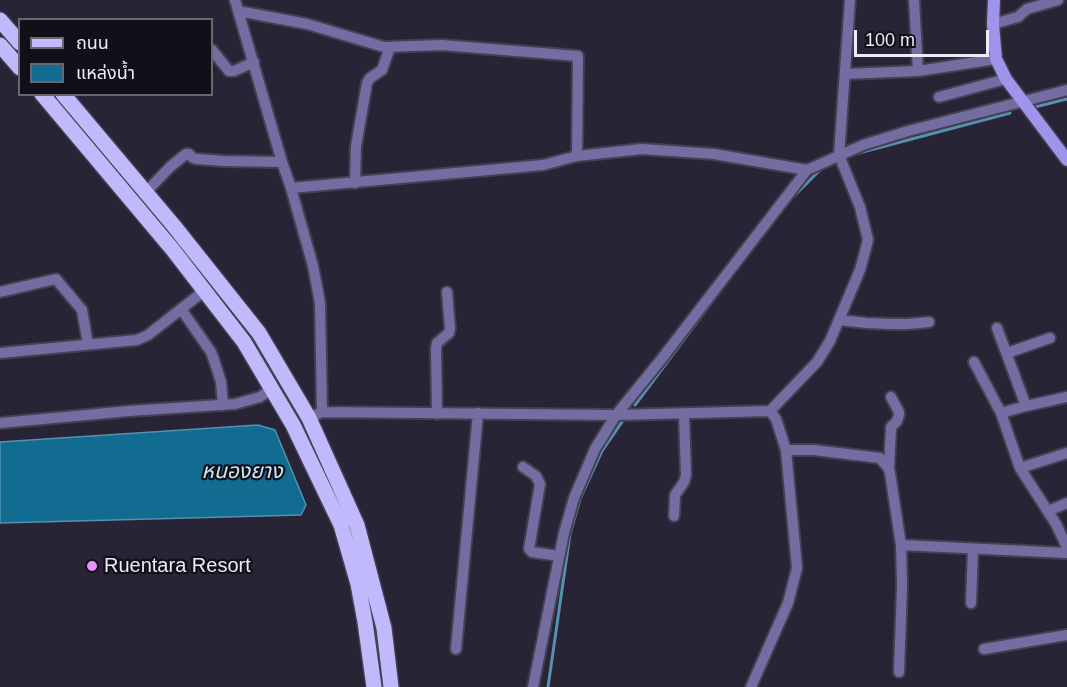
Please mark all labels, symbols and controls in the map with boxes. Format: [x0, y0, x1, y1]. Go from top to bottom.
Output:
legend [18, 18, 213, 96]
scale bar [857, 18, 992, 56]
text: 100 m [865, 30, 915, 50]
text: ถนน [76, 33, 109, 53]
text: แหล่งน้ำ [76, 63, 135, 83]
water label: หนองยาง [202, 459, 282, 485]
place label: Ruentara Resort [104, 554, 251, 578]
marker: Ruentara Resort [85, 559, 99, 573]

